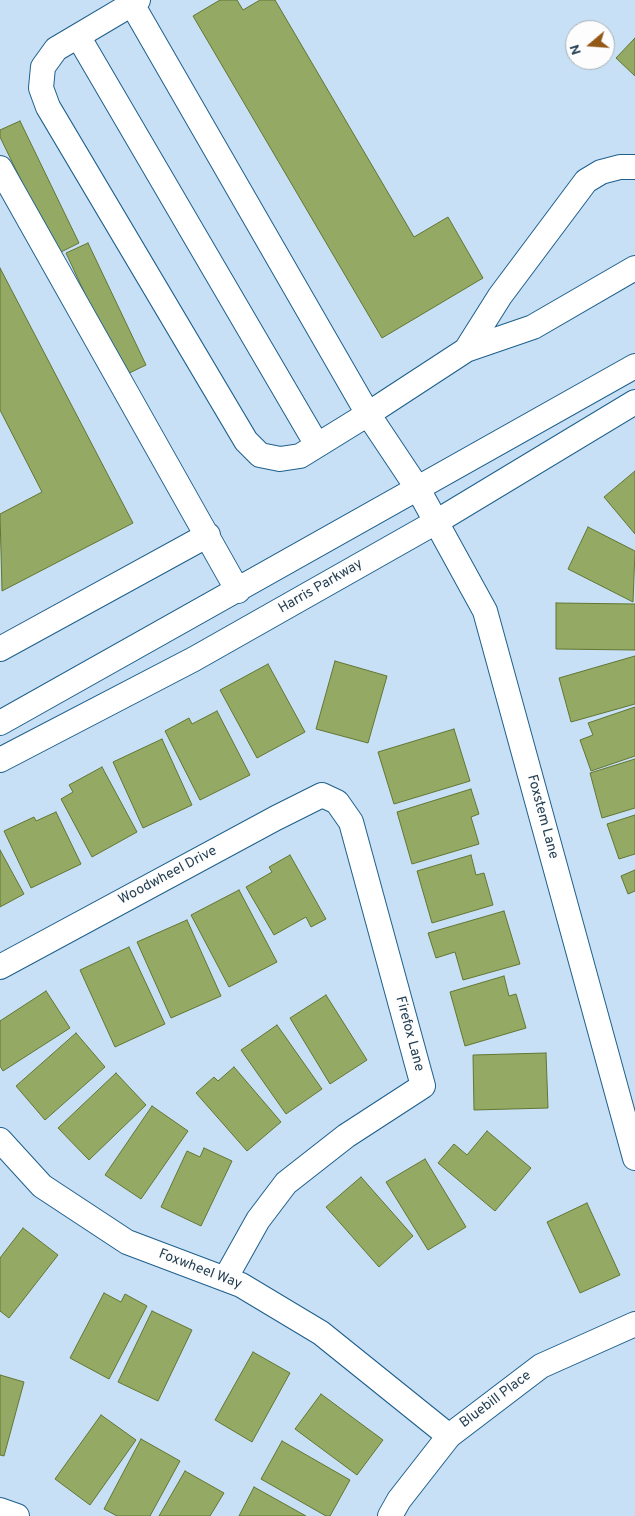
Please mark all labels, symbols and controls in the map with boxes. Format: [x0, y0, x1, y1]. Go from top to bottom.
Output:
north arrow [565, 20, 615, 70]
text: N [567, 42, 586, 57]
street label: Harris Parkway [276, 556, 366, 618]
street label: Foxstem Lane [523, 773, 561, 861]
street label: Woodwheel Drive [116, 843, 220, 909]
street label: Firefox Lane [391, 995, 427, 1073]
street label: Foxwheel Way [156, 1246, 244, 1294]
street label: Bluebill Place [457, 1368, 535, 1432]

